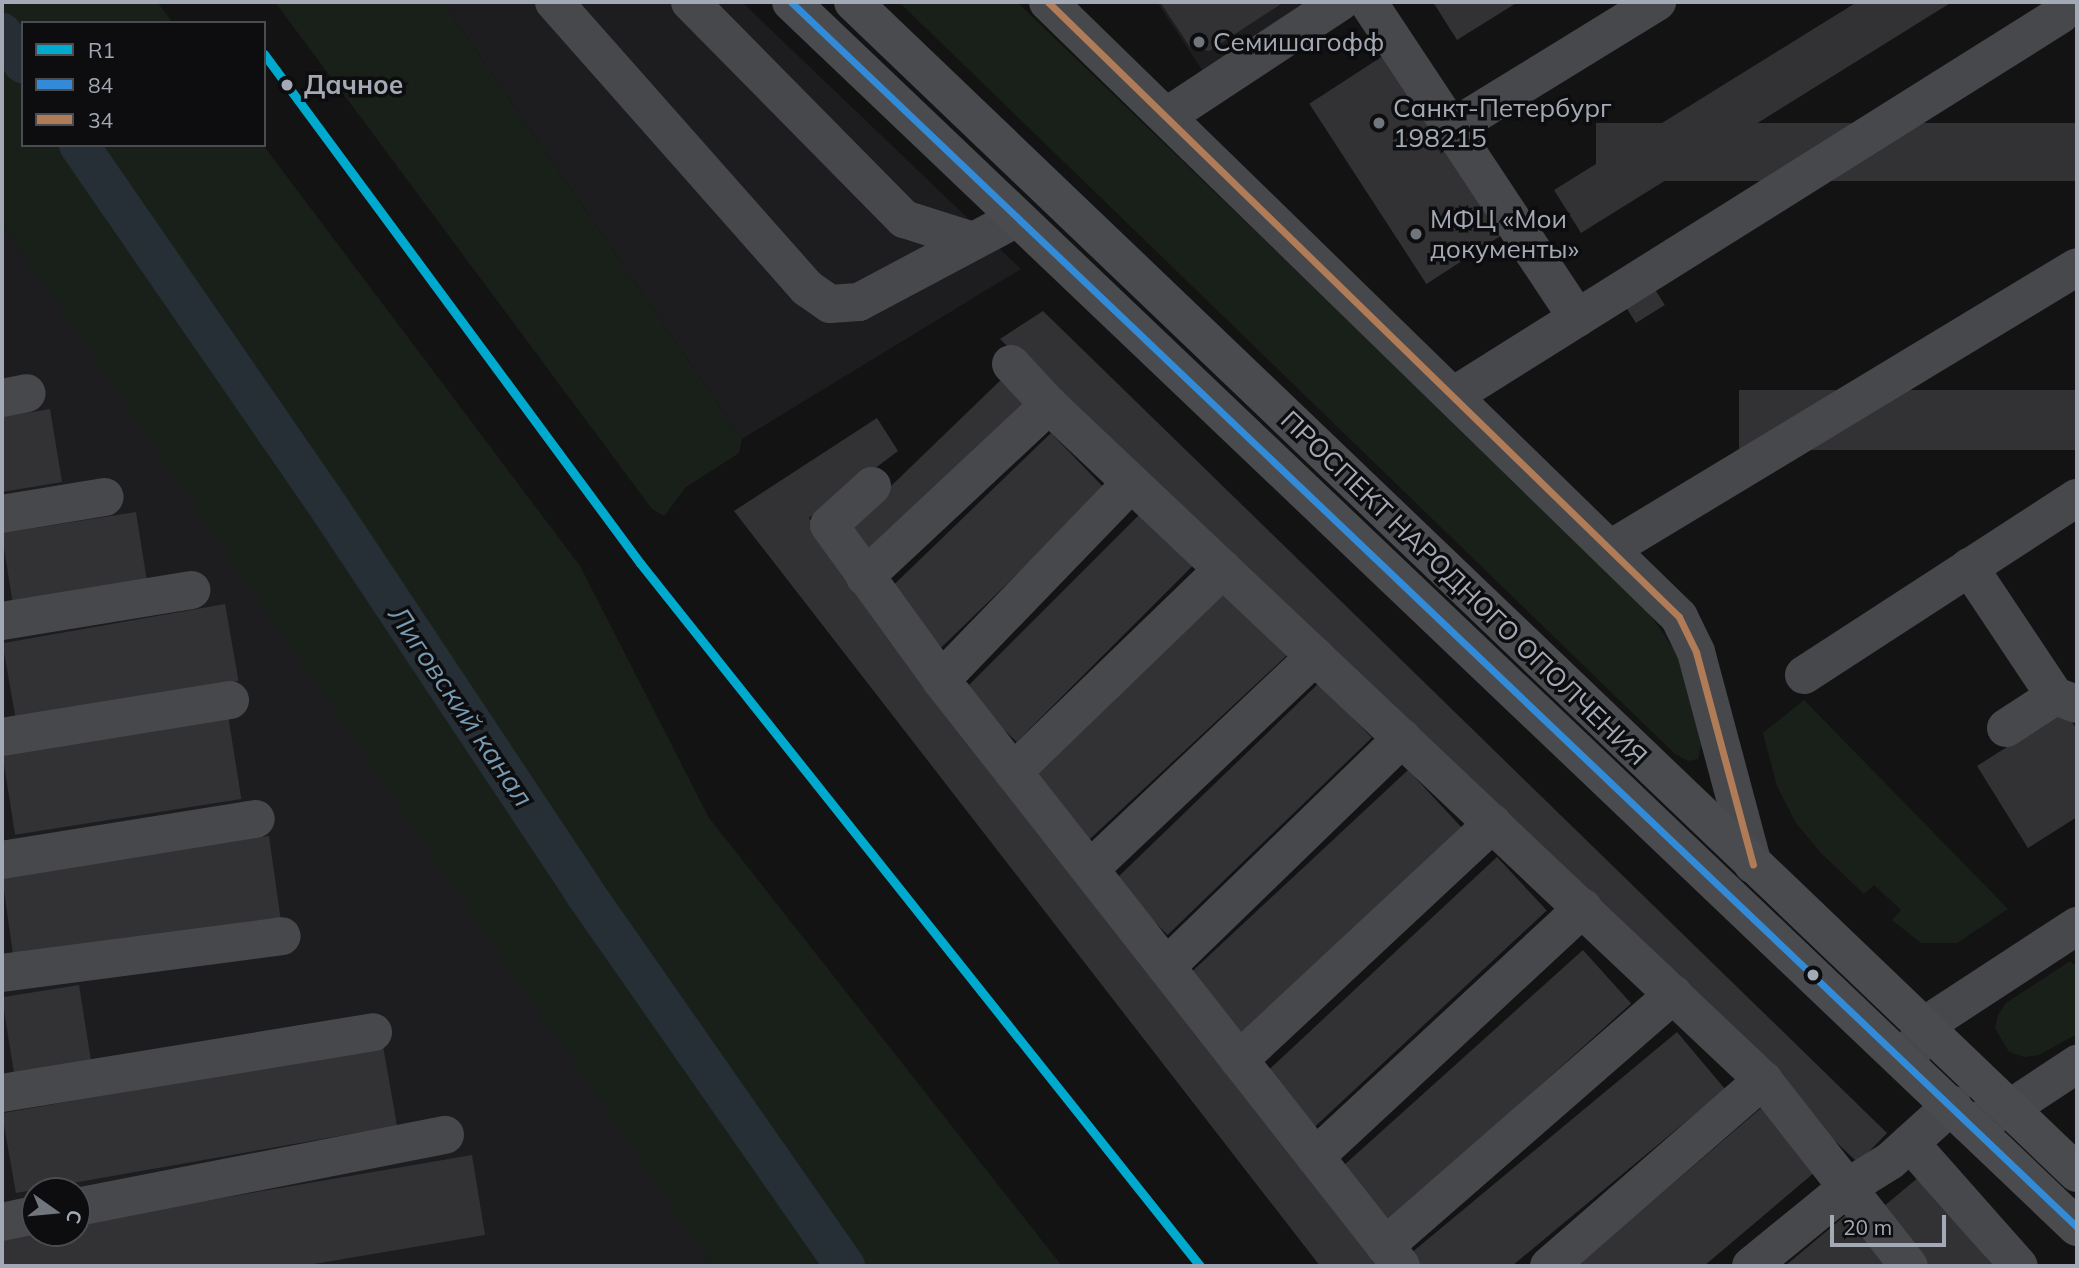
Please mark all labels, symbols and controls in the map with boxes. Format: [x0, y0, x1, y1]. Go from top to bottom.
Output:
legend [21, 21, 266, 147]
place label: Семишагофф [1213, 26, 1384, 58]
marker: Семишагофф [1191, 34, 1207, 50]
text: R1 [88, 37, 115, 63]
place label: Дачное [304, 69, 403, 101]
text: 84 [88, 72, 113, 98]
marker: Дачное [276, 74, 298, 96]
place label: Санкт-Петербург 198215 [1393, 92, 1612, 154]
text: 34 [88, 107, 113, 133]
marker: Санкт-Петербург 198215 [1371, 115, 1387, 131]
place label: МФЦ «Мои документы» [1430, 203, 1579, 264]
marker: МФЦ «Мои документы» [1408, 226, 1424, 242]
street label: ПРОСПЕКТ НАРОДНОГО ОПОЛЧЕНИЯ [1275, 404, 1653, 772]
water label: Лиговский канал [381, 599, 541, 813]
unlabelled marker [1806, 968, 1820, 982]
north arrow [21, 1177, 91, 1247]
scale bar [1834, 1202, 1950, 1246]
text: С [61, 1208, 88, 1226]
text: 20 m [1843, 1214, 1892, 1240]

